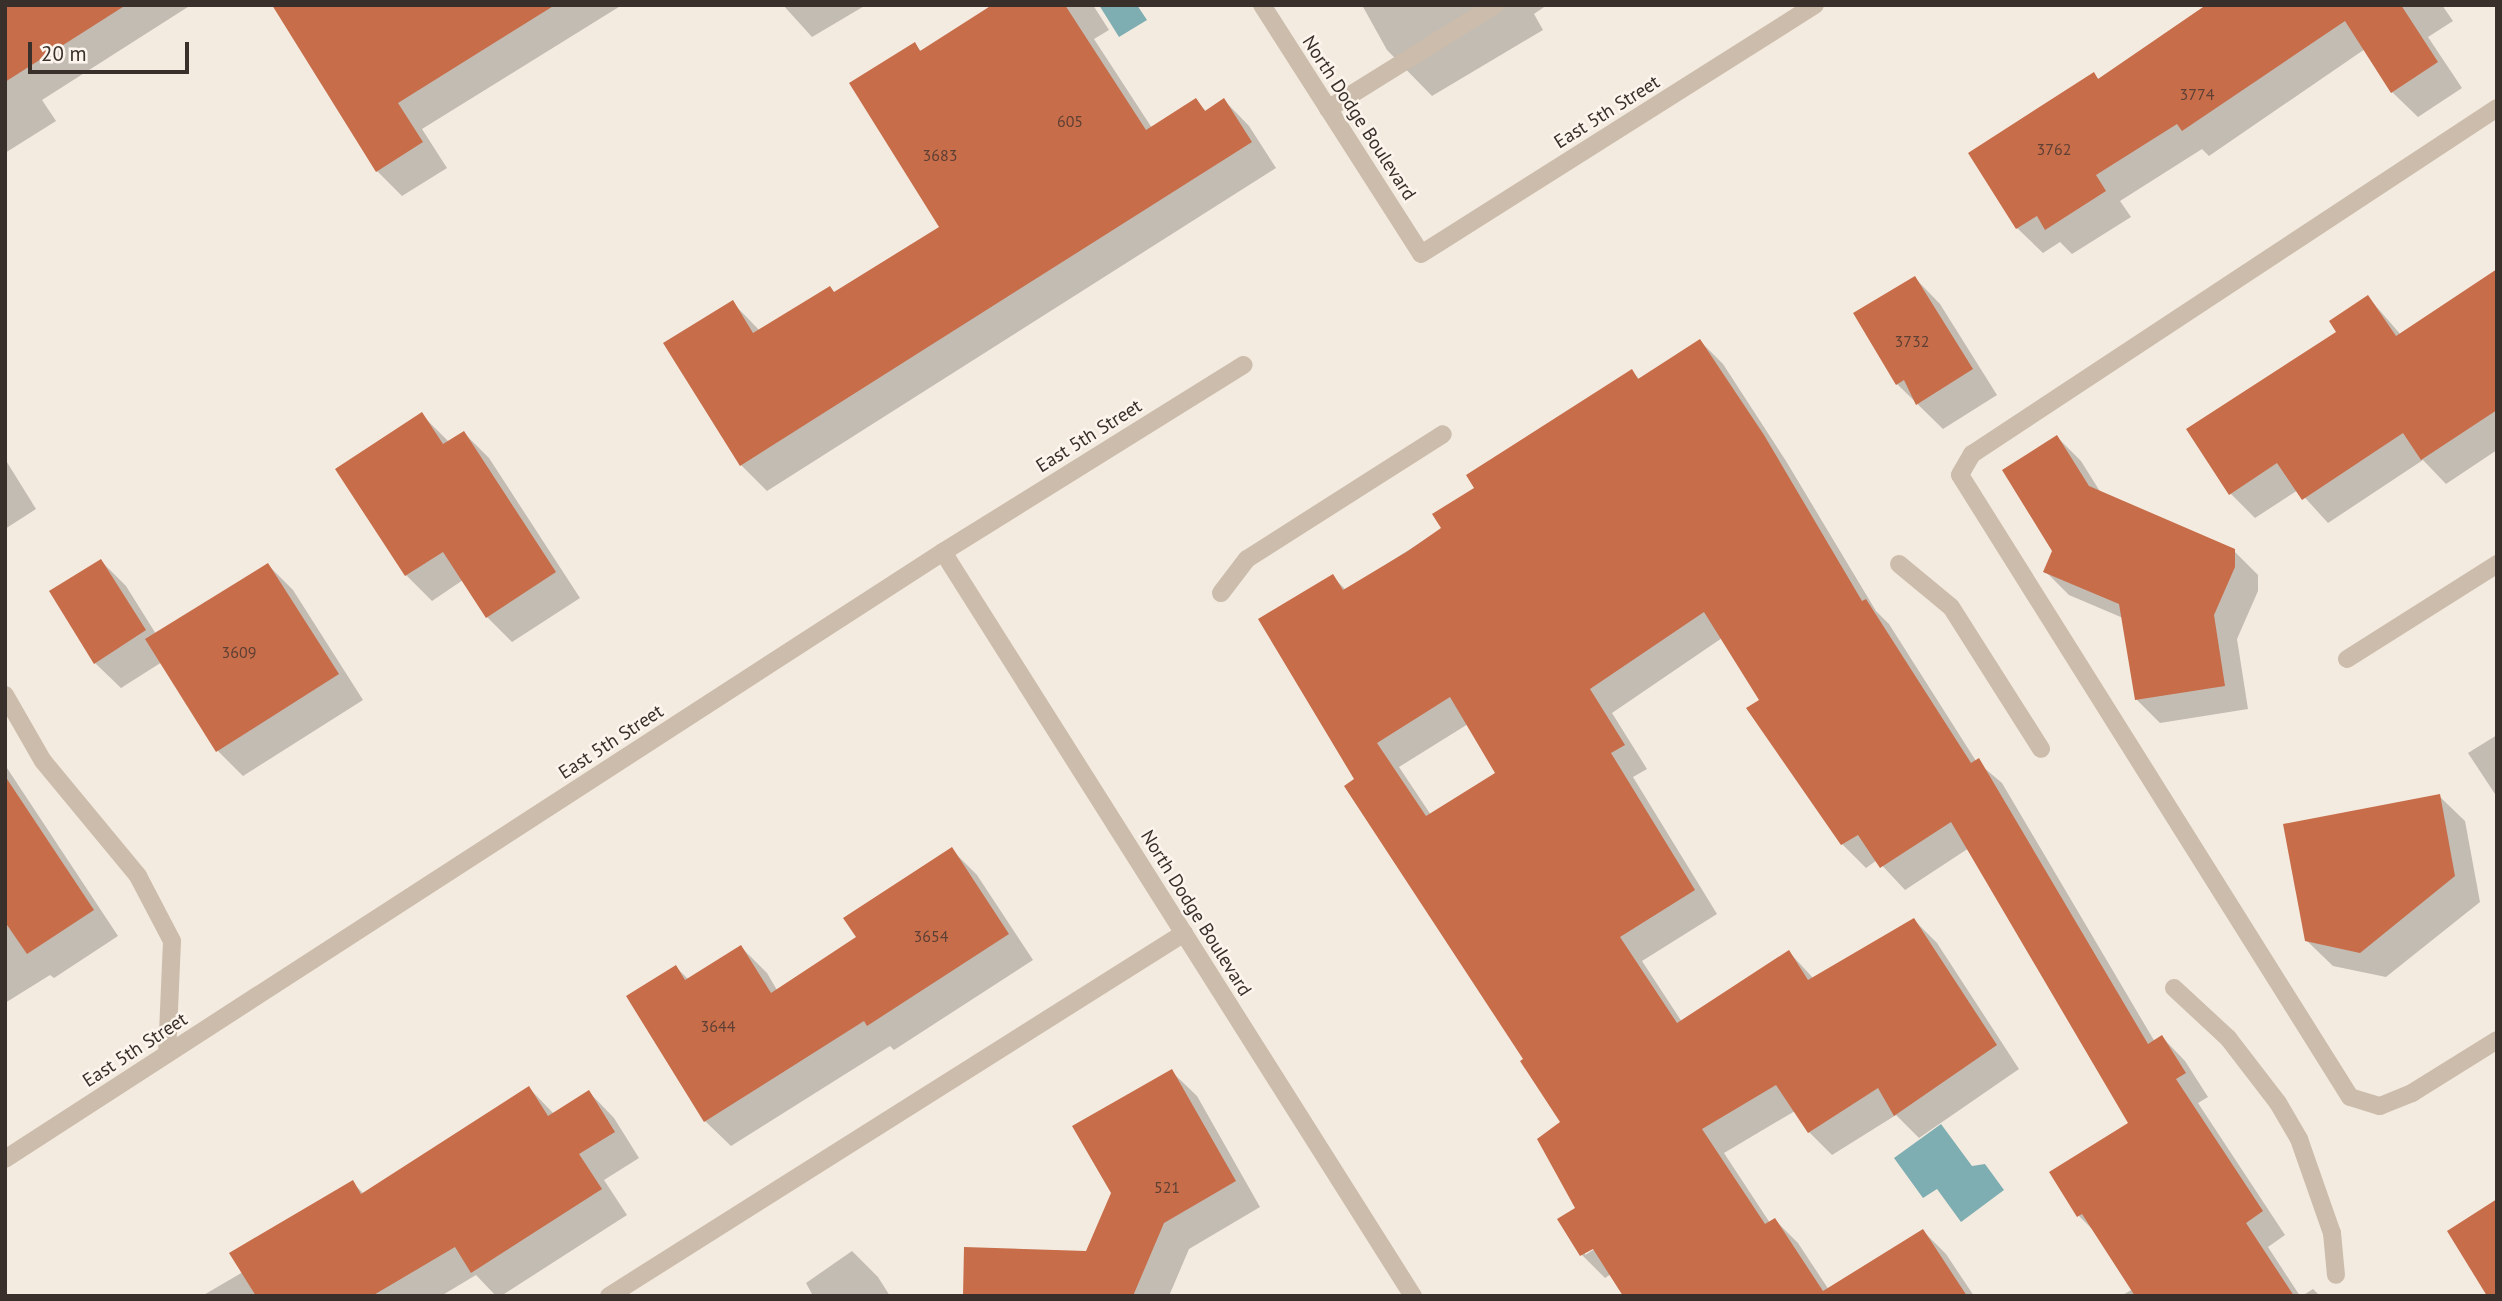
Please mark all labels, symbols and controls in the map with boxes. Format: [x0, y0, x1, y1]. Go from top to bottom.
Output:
scale bar [32, 28, 192, 72]
street label: North Dodge Boulevard [1297, 32, 1421, 204]
text: 20 m [41, 40, 87, 67]
street label: East 5th Street [1550, 71, 1664, 153]
house number: 3774 [2180, 84, 2214, 104]
house number: 605 [1057, 111, 1083, 131]
house number: 3762 [2037, 139, 2071, 159]
house number: 3683 [923, 145, 957, 165]
house number: 3732 [1895, 331, 1929, 351]
street label: East 5th Street [1032, 395, 1146, 477]
house number: 3609 [222, 642, 256, 662]
street label: East 5th Street [555, 700, 667, 784]
street label: North Dodge Boulevard [1136, 826, 1256, 1000]
house number: 3654 [914, 926, 948, 946]
street label: East 5th Street [79, 1008, 191, 1092]
house number: 3644 [701, 1016, 735, 1036]
house number: 521 [1154, 1177, 1180, 1197]

